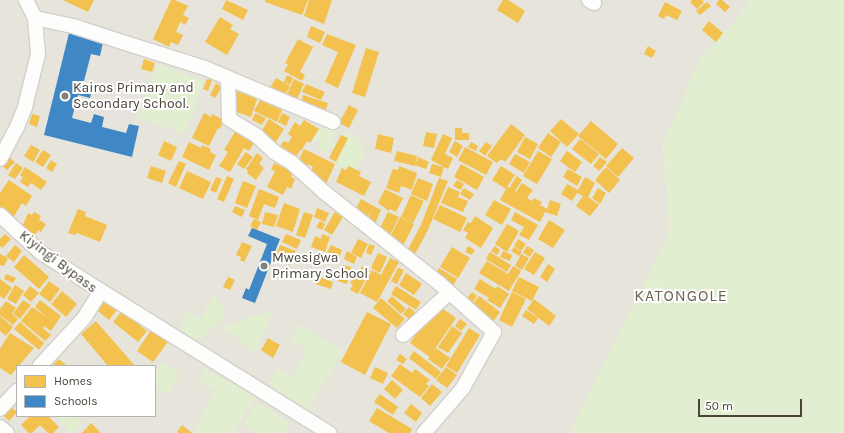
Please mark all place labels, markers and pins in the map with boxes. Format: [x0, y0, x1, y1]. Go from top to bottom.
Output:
place label: Kairos Primary and Secondary School. [73, 80, 194, 112]
marker: Kairos Primary and Secondary School. [60, 91, 70, 101]
place label: Mwesigwa Primary School [272, 250, 368, 282]
marker: Mwesigwa Primary School [259, 261, 269, 271]

